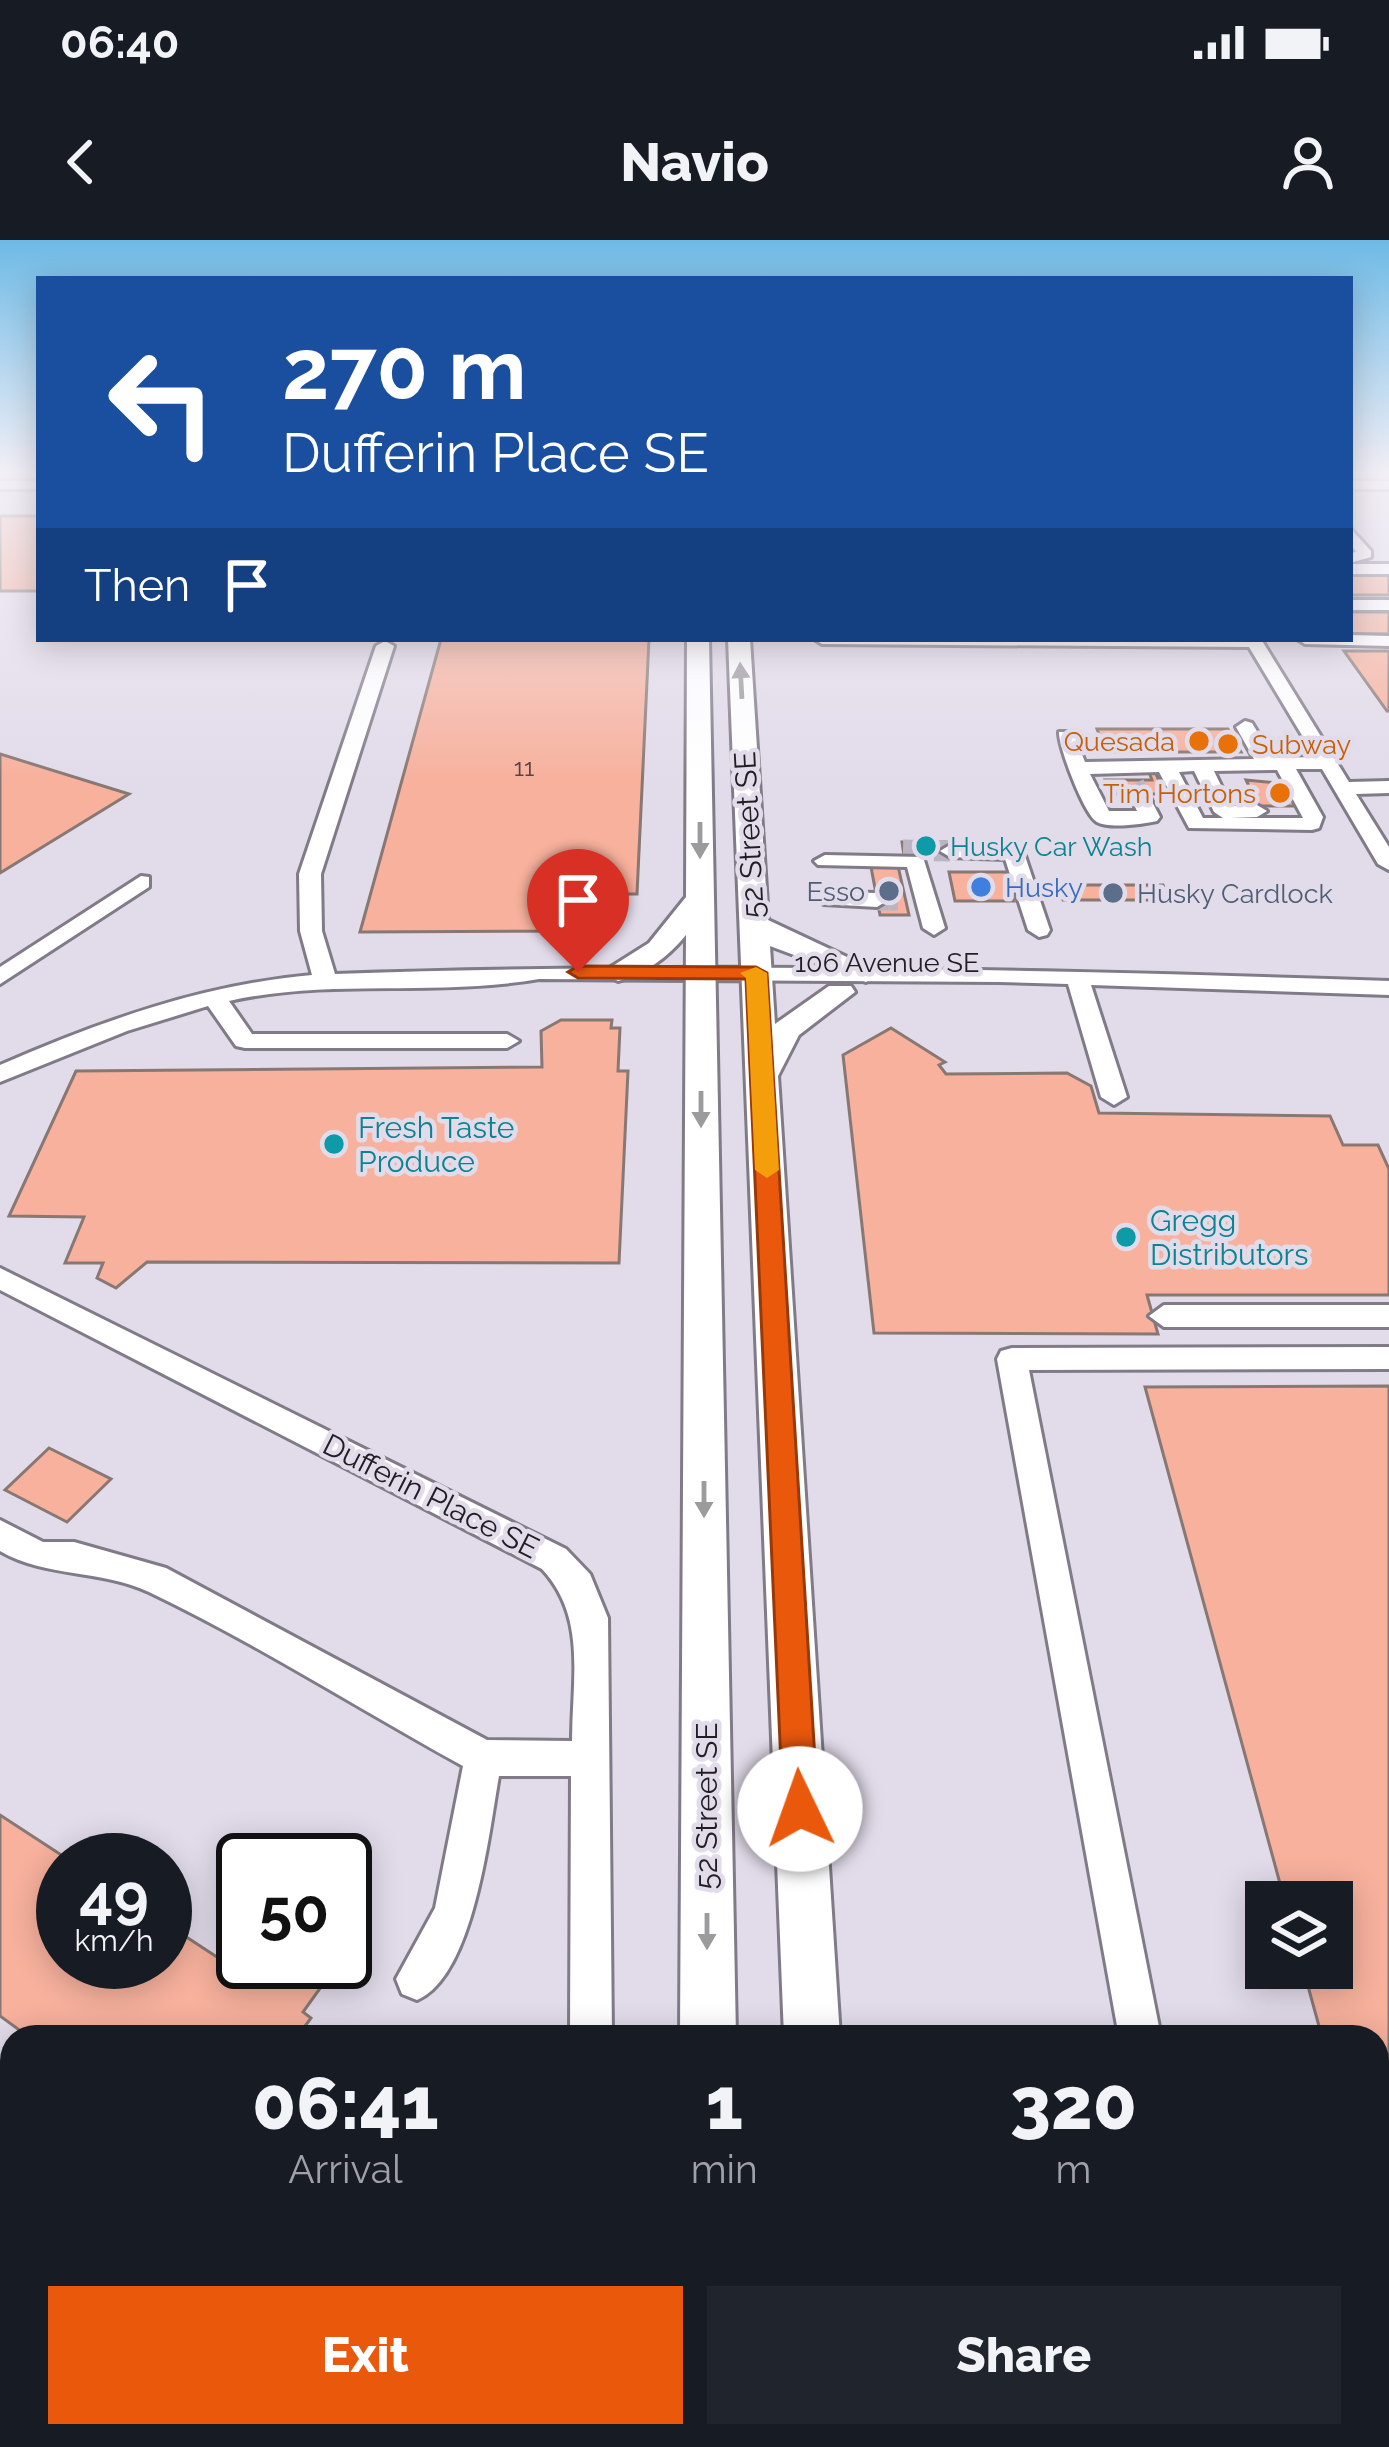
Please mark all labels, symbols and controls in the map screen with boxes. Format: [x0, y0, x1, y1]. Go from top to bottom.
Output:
text: 06:40 [60, 16, 179, 69]
icon: back [48, 129, 114, 195]
icon: person [1275, 129, 1341, 195]
text: Navio [620, 130, 769, 194]
text: 270 m [282, 320, 526, 419]
icon: left [84, 324, 240, 480]
text: Dufferin Place SE [282, 421, 709, 485]
icon: arrive [214, 552, 280, 618]
text: Then [84, 559, 190, 612]
one-way arrow [731, 661, 750, 699]
place label: Quesada [1064, 726, 1175, 757]
marker: Quesada [1186, 728, 1212, 754]
place label: Subway [1252, 729, 1352, 760]
marker: Subway [1215, 731, 1241, 757]
street label: 52 Street SE [727, 751, 771, 919]
house number: 11 [514, 753, 534, 782]
place label: Tim Hortons [1103, 778, 1256, 809]
marker: Tim Hortons [1267, 780, 1293, 806]
one-way arrow [690, 822, 709, 860]
place label: Husky Car Wash [950, 831, 1152, 862]
marker: Husky Car Wash [913, 833, 939, 859]
pin [527, 849, 629, 972]
icon: arrive [545, 867, 611, 933]
place label: Husky [1005, 872, 1083, 903]
marker: Husky [968, 874, 994, 900]
place label: Esso [806, 876, 865, 907]
marker: Esso [876, 878, 902, 904]
place label: Husky Cardlock [1137, 878, 1333, 909]
marker: Husky Cardlock [1100, 880, 1126, 906]
street label: 106 Avenue SE [795, 947, 979, 978]
one-way arrow [692, 1091, 711, 1129]
place label: Fresh Taste Produce [358, 1110, 514, 1179]
marker: Fresh Taste Produce [321, 1131, 347, 1157]
place label: Gregg Distributors [1150, 1203, 1309, 1272]
marker: Gregg Distributors [1113, 1224, 1139, 1250]
street label: Dufferin Place SE [317, 1427, 545, 1565]
one-way arrow [694, 1481, 714, 1519]
street label: 52 Street SE [689, 1723, 724, 1889]
position arrow [737, 1746, 863, 1872]
speed limit sign: 50 [216, 1833, 372, 1989]
text: 49 [79, 1861, 149, 1931]
map controls [1245, 1881, 1353, 1989]
button: layers [1245, 1881, 1353, 1989]
one-way arrow [697, 1913, 717, 1951]
text: km/h [74, 1923, 154, 1958]
text: 06:41 [252, 2061, 439, 2146]
text: 1 [706, 2061, 743, 2146]
text: 320 [1010, 2061, 1137, 2146]
text: Arrival [288, 2146, 403, 2192]
text: min [691, 2146, 758, 2192]
text: m [1056, 2146, 1091, 2192]
button: Exit [48, 2286, 683, 2424]
button: Share [707, 2286, 1341, 2424]

